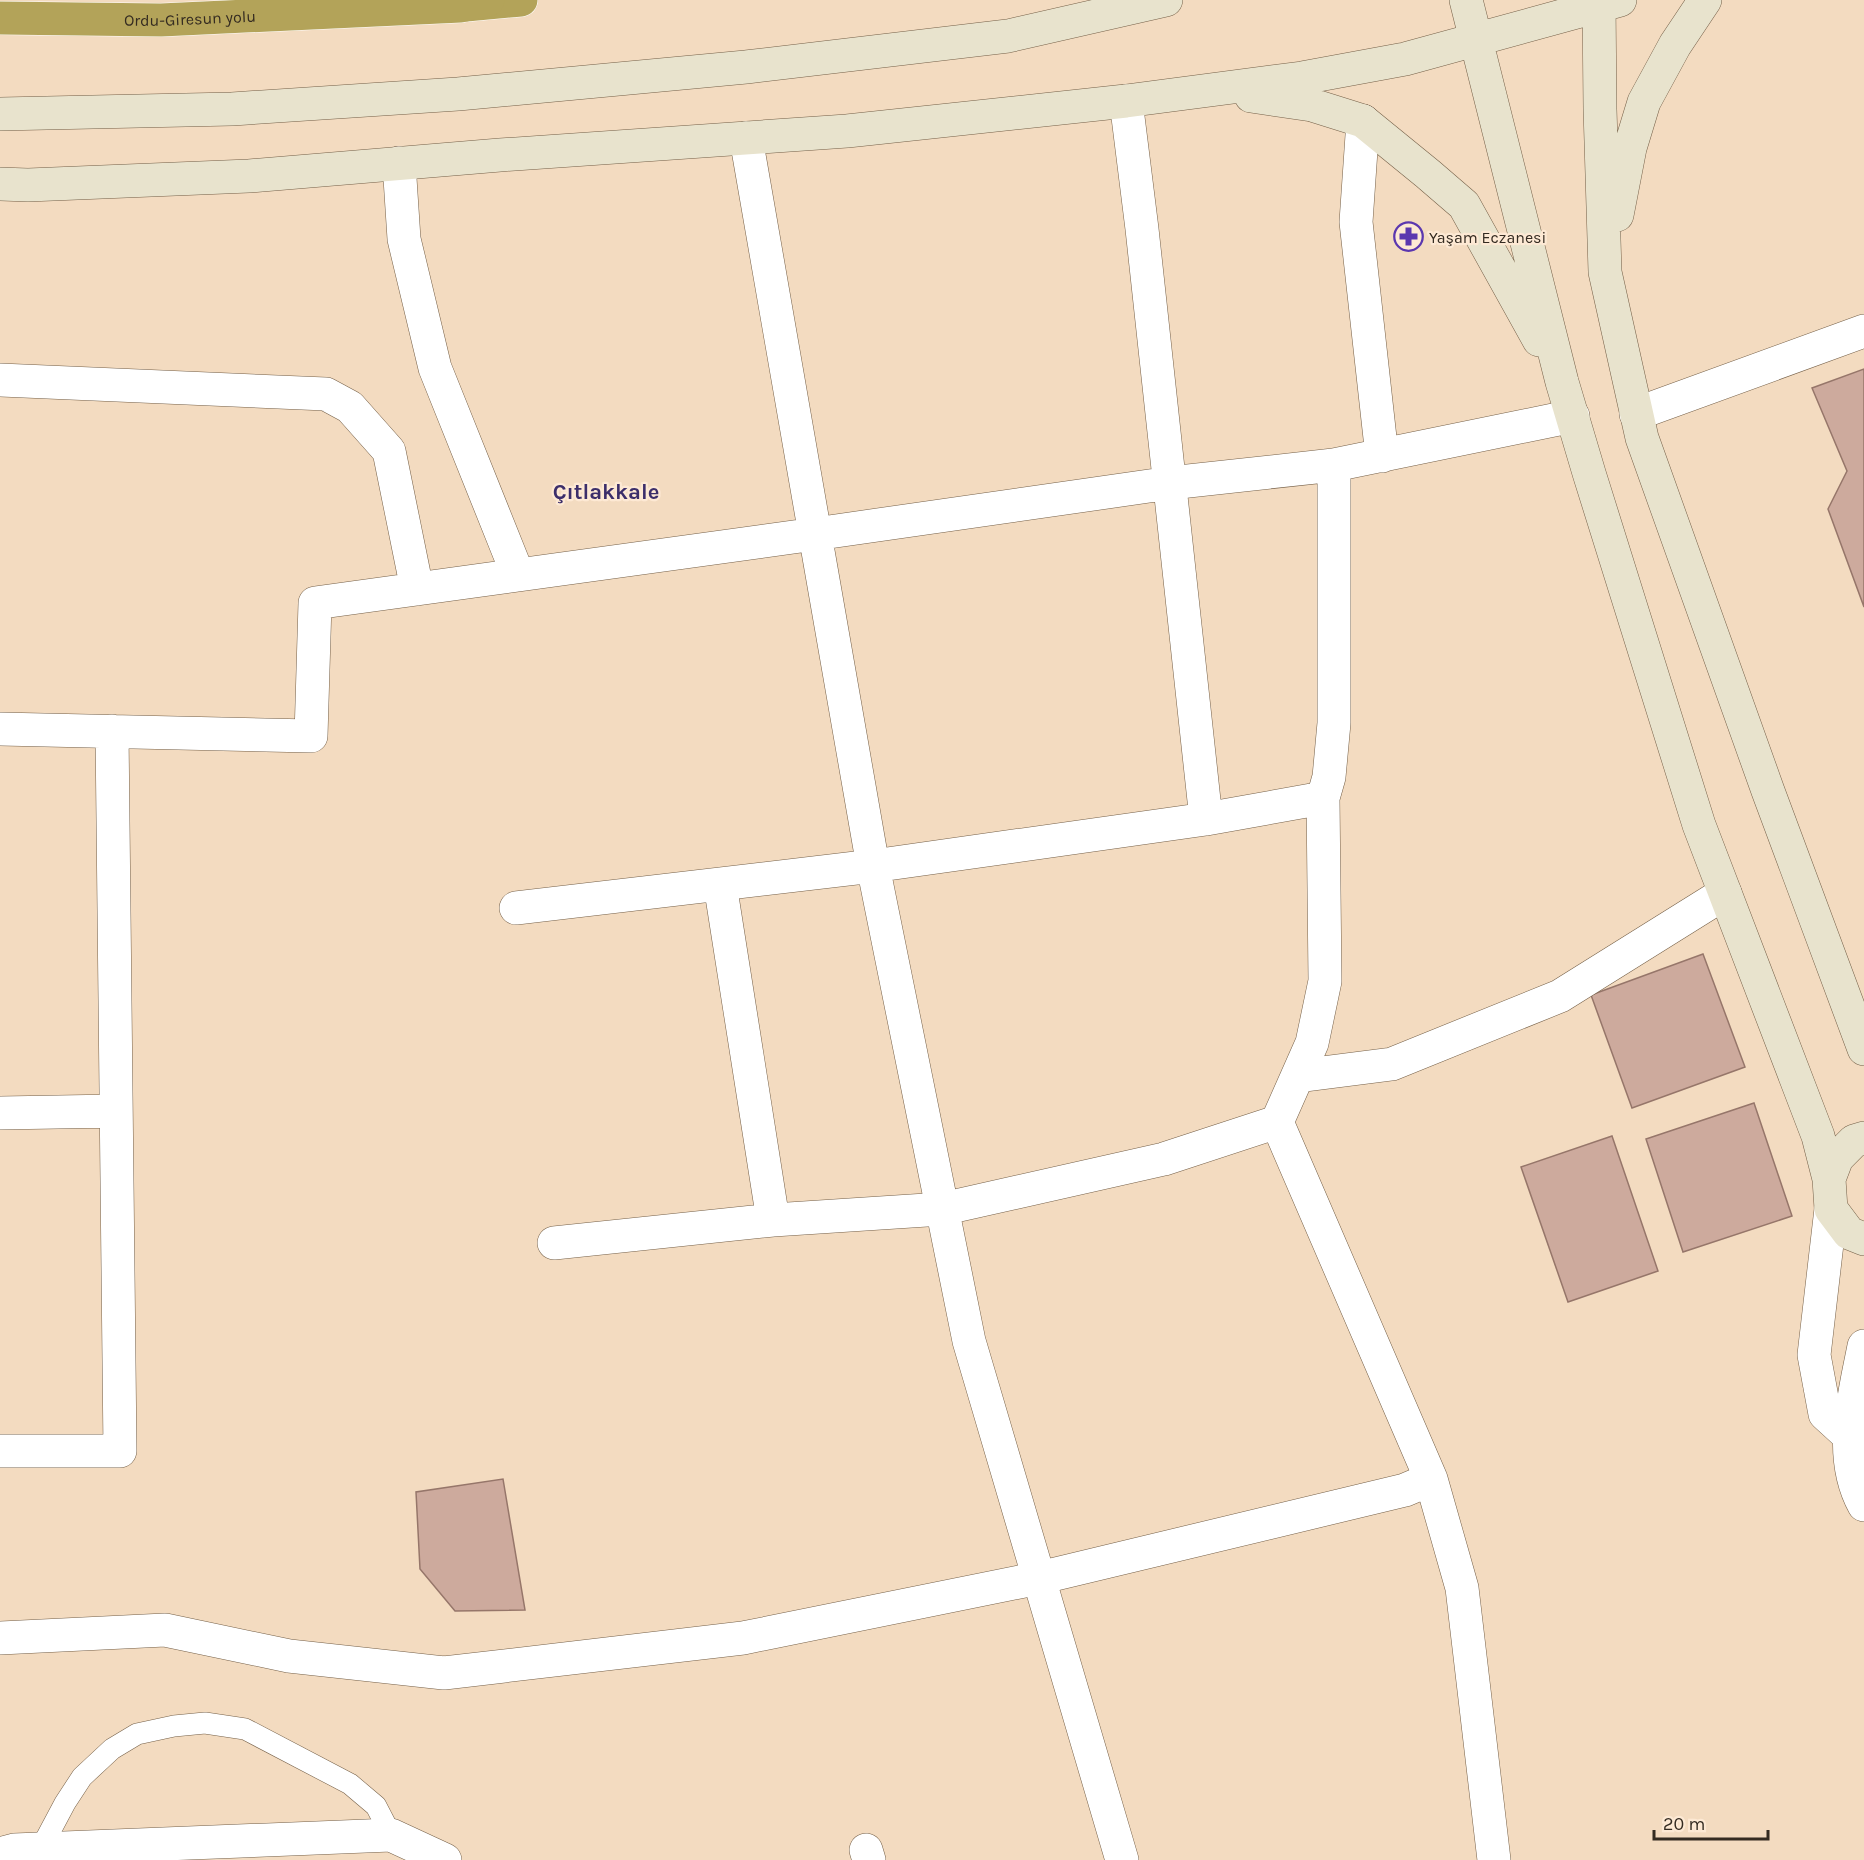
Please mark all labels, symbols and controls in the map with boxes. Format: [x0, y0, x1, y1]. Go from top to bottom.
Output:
street label: Ordu-Giresun yolu [124, 6, 256, 30]
pharmacy icon: Yaşam Eczanesi [1392, 221, 1424, 253]
place label: Yaşam Eczanesi [1429, 228, 1546, 247]
district label: Çıtlakkale [553, 479, 659, 505]
scale bar [1654, 1803, 1768, 1841]
text: 20 m [1663, 1813, 1705, 1835]

